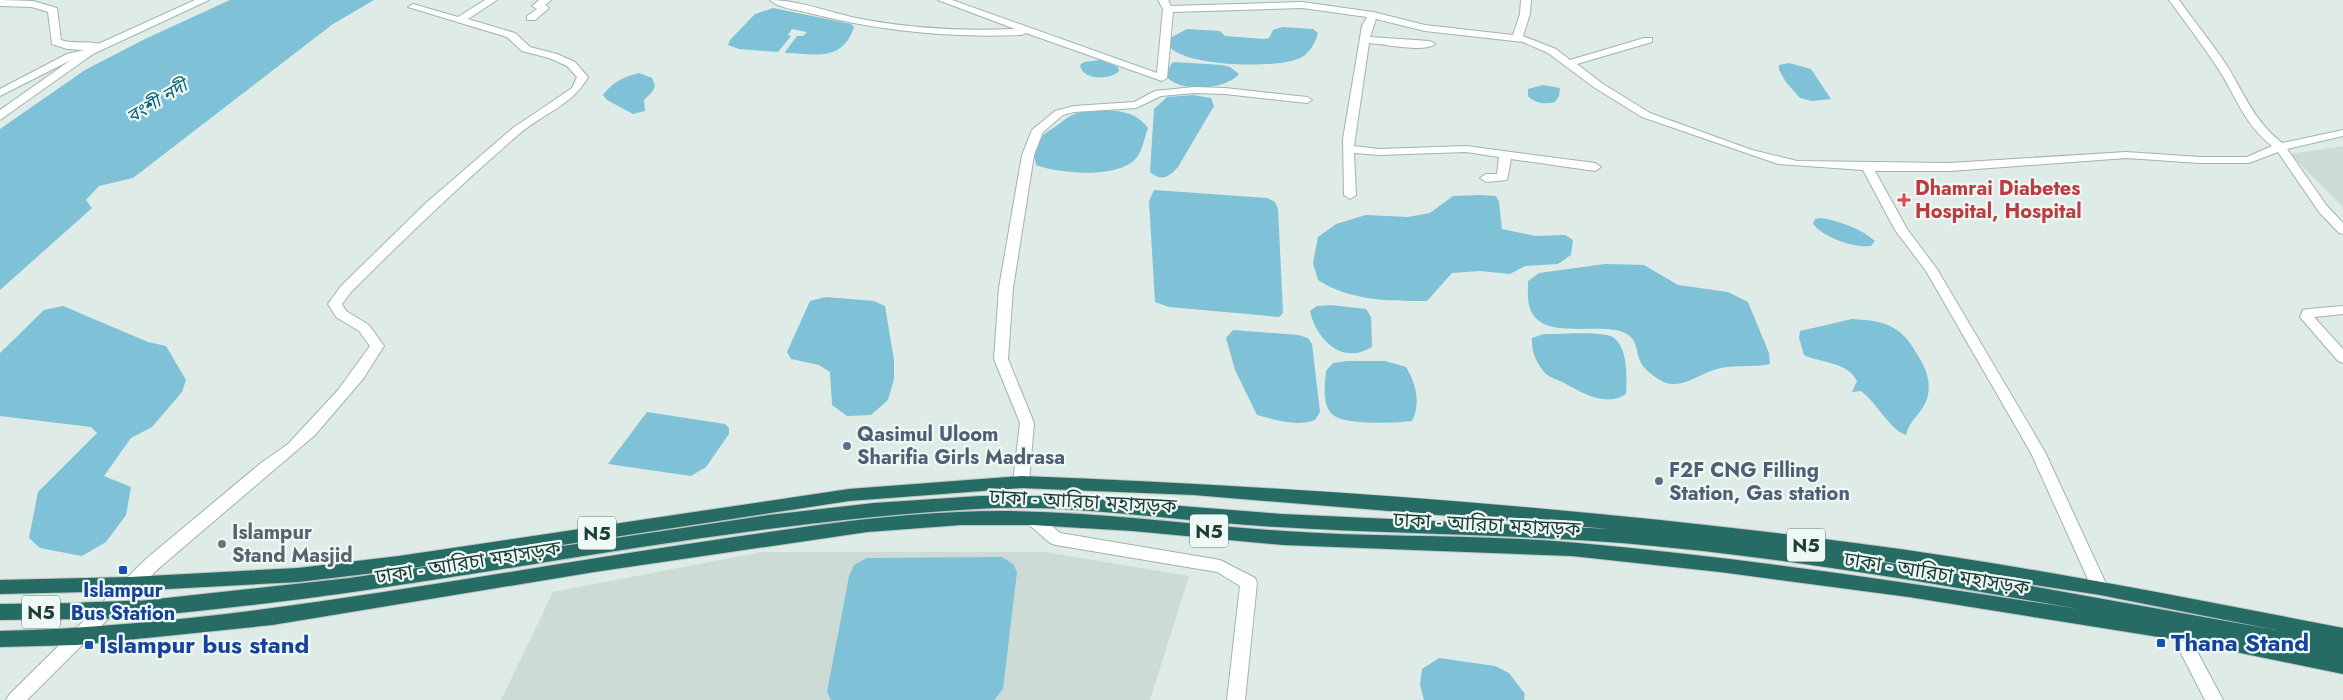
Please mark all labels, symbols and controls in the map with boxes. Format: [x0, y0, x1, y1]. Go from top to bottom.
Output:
water label: বংশী নদী [122, 71, 195, 129]
place label: Dhamrai Diabetes Hospital, Hospital [1915, 174, 2082, 226]
marker: Dhamrai Diabetes Hospital, Hospital [1897, 193, 1911, 207]
place label: Qasimul Uloom Sharifia Girls Madrasa [857, 420, 1065, 472]
marker: Qasimul Uloom Sharifia Girls Madrasa [841, 440, 853, 452]
place label: F2F CNG Filling Station, Gas station [1669, 456, 1850, 508]
marker: F2F CNG Filling Station, Gas station [1653, 475, 1665, 487]
street label: ঢাকা - আরিচা মহাসড়ক [988, 482, 1178, 521]
street label: ঢাকা - আরিচা মহাসড়ক [1392, 505, 1582, 544]
road number: N5 [1190, 514, 1228, 548]
road number: N5 [578, 516, 616, 550]
place label: Islampur Stand Masjid [232, 518, 353, 570]
road number: N5 [1787, 528, 1825, 562]
street label: ঢাকা - আরিচা মহাসড়ক [372, 533, 564, 592]
marker: Islampur Stand Masjid [216, 538, 228, 550]
street label: ঢাকা - আরিচা মহাসড়ক [1841, 544, 2033, 603]
marker: Islampur Bus Station [117, 564, 129, 576]
place label: Islampur Bus Station [71, 576, 175, 628]
road number: N5 [22, 596, 60, 628]
place label: Thana Stand [2171, 625, 2309, 660]
place label: Islampur bus stand [99, 627, 309, 662]
marker: Thana Stand [2155, 637, 2167, 649]
marker: Islampur bus stand [83, 639, 95, 651]

